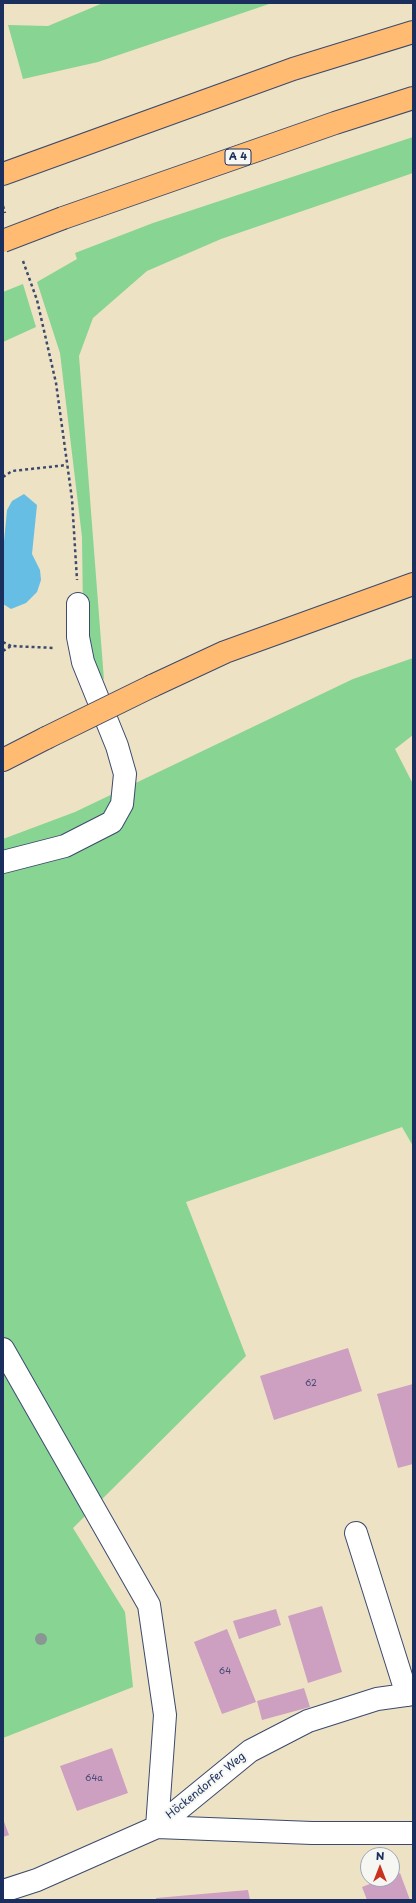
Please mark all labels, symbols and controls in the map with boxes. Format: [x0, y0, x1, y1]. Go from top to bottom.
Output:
road number: A 4 [225, 149, 251, 165]
house number: 62 [305, 1379, 317, 1389]
house number: 64 [219, 1667, 231, 1677]
street label: Höckendorfer Weg [164, 1750, 248, 1822]
house number: 64a [85, 1774, 103, 1784]
north arrow [360, 1847, 400, 1887]
text: N [376, 1847, 384, 1864]

